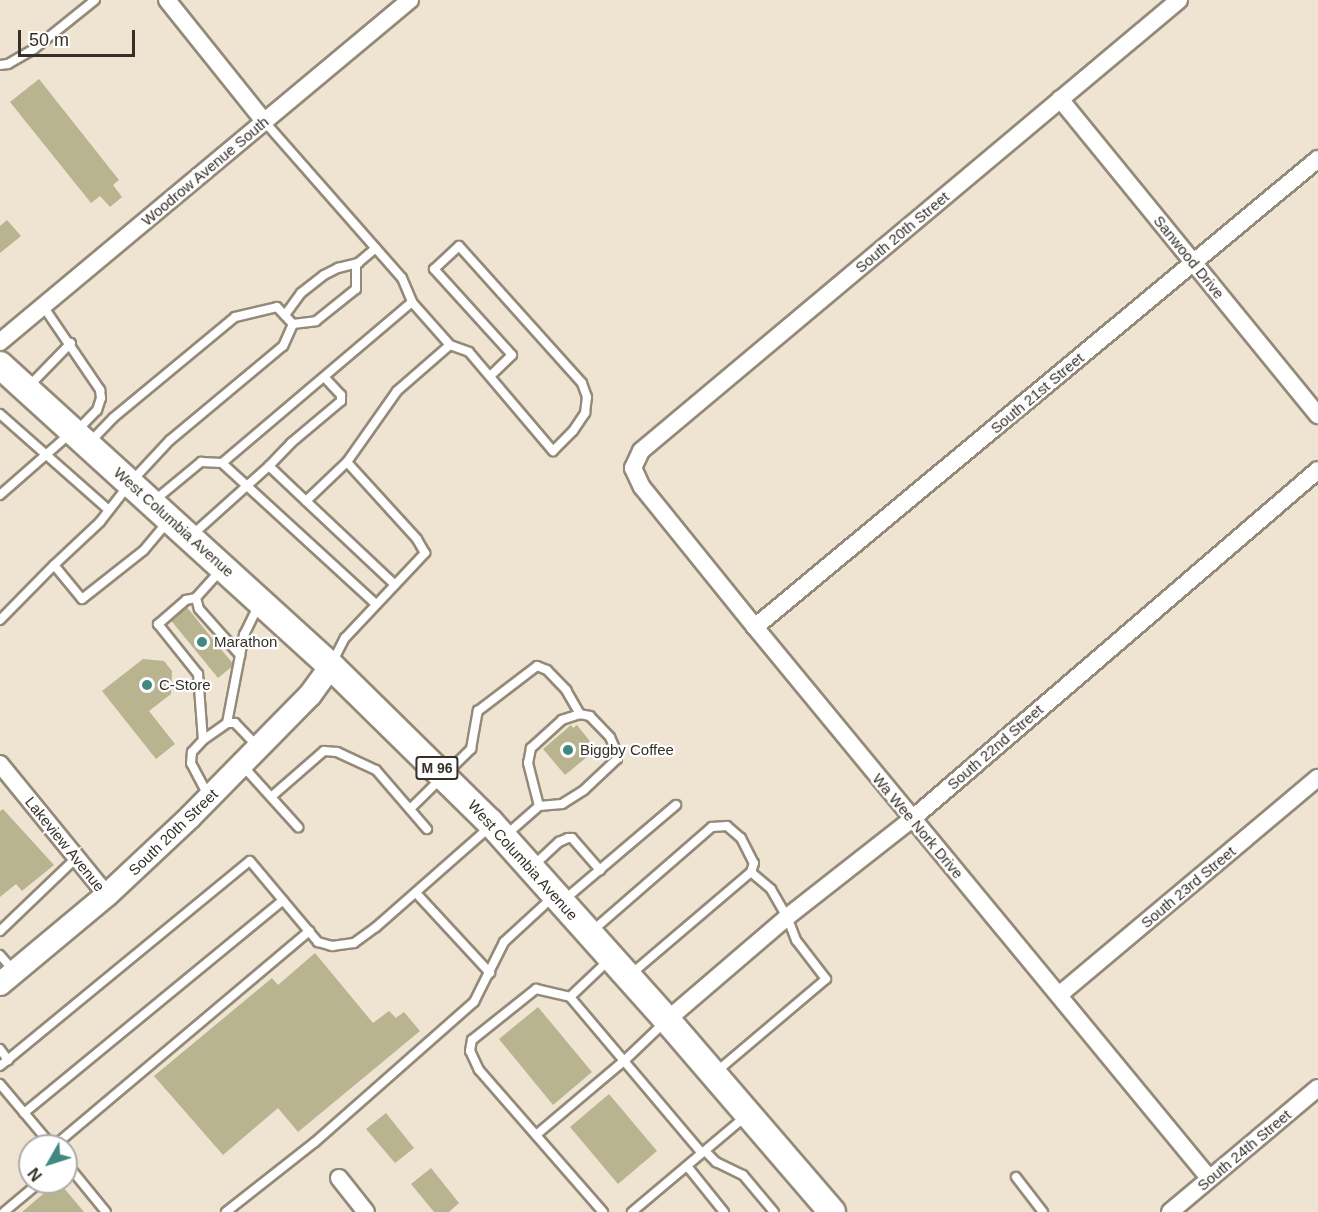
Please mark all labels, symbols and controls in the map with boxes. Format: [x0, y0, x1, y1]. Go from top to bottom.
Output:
scale bar [21, 18, 138, 56]
text: 50 m [29, 30, 69, 50]
street label: Woodrow Avenue South [137, 112, 273, 230]
street label: South 20th Street [851, 188, 953, 276]
street label: Sanwood Drive [1150, 212, 1228, 302]
street label: South 21st Street [987, 349, 1087, 437]
street label: West Columbia Avenue [110, 463, 238, 581]
place label: Marathon [214, 633, 277, 651]
marker: Marathon [195, 635, 209, 649]
place label: C-Store [159, 676, 211, 694]
marker: C-Store [140, 678, 154, 692]
street label: South 22nd Street [943, 701, 1047, 793]
place label: Biggby Coffee [580, 741, 674, 759]
marker: Biggby Coffee [561, 743, 575, 757]
road number: M 96 [414, 757, 460, 779]
street label: Wa Wee Nork Drive [869, 770, 967, 882]
street label: South 20th Street [125, 785, 221, 879]
street label: Lakeview Avenue [21, 793, 109, 895]
street label: West Columbia Avenue [464, 796, 582, 924]
street label: South 23rd Street [1137, 842, 1239, 932]
street label: South 24th Street [1193, 1106, 1295, 1194]
north arrow [18, 1134, 78, 1194]
text: N [25, 1165, 45, 1184]

